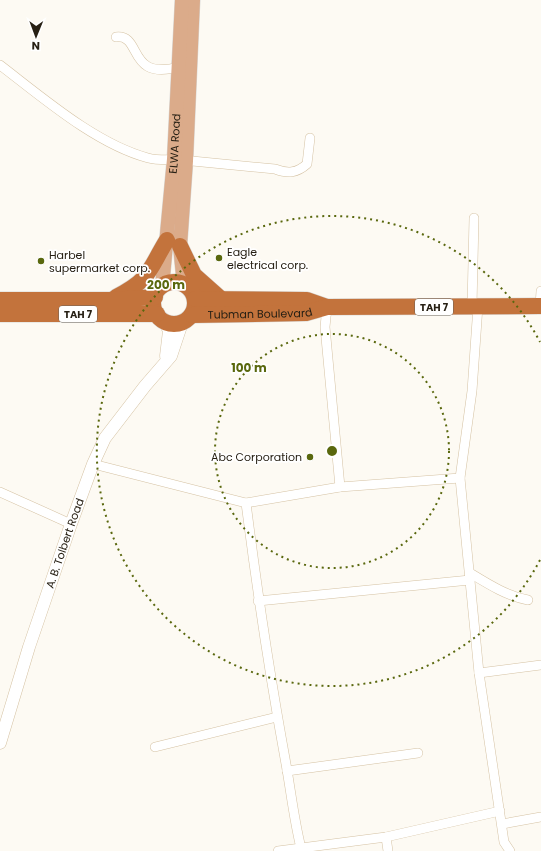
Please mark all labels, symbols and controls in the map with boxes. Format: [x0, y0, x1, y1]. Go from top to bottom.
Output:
north arrow [16, 16, 56, 56]
text: N [32, 38, 40, 54]
street label: ELWA Road [165, 113, 184, 174]
place label: Eagle electrical corp. [227, 244, 308, 273]
place label: Harbel supermarket corp. [49, 247, 150, 276]
marker: Eagle electrical corp. [214, 253, 224, 263]
marker: Harbel supermarket corp. [36, 256, 46, 266]
text: 200 m [147, 276, 185, 293]
road number: TAH 7 [415, 299, 453, 315]
street label: Tubman Boulevard [207, 304, 314, 323]
road number: TAH 7 [59, 306, 97, 322]
text: 100 m [231, 359, 267, 376]
centre of rings [325, 444, 339, 458]
place label: Abc Corporation [211, 449, 302, 465]
marker: Abc Corporation [305, 452, 315, 462]
street label: A. B. Tolbert Road [42, 496, 88, 590]

